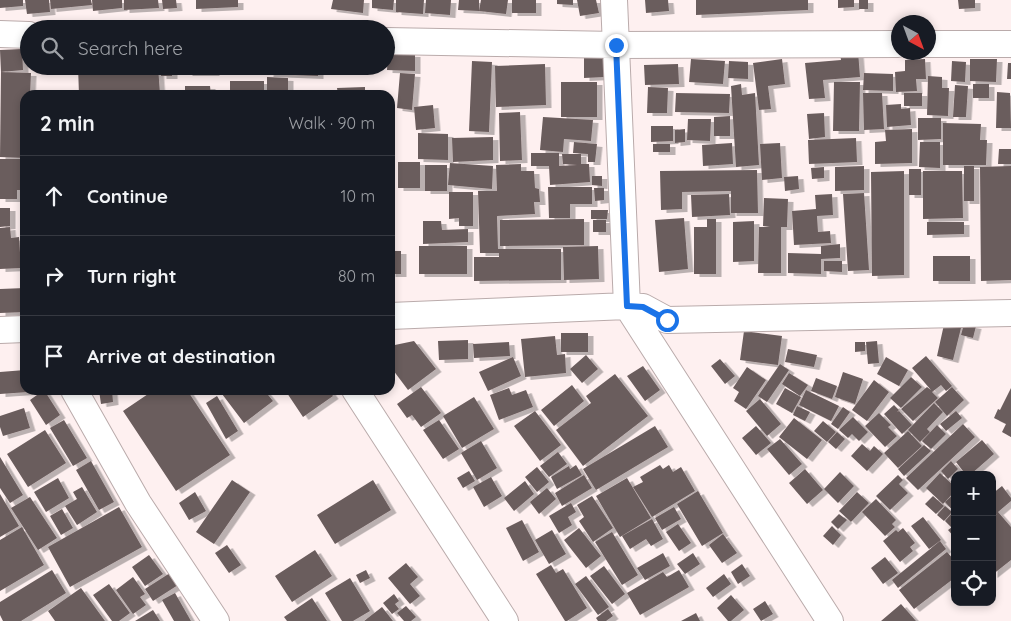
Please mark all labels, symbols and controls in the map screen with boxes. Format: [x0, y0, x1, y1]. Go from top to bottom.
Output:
north arrow [891, 15, 936, 60]
search box [20, 20, 395, 75]
icon: search [38, 34, 66, 62]
route end [605, 34, 628, 57]
text: Search here [78, 36, 183, 60]
text: 2 min [40, 110, 95, 136]
text: Walk · 90 m [288, 113, 375, 133]
icon: ahead [40, 182, 68, 210]
text: Continue [87, 184, 168, 208]
text: 10 m [341, 186, 375, 206]
icon: right [40, 262, 68, 290]
text: Turn right [87, 264, 176, 288]
text: 80 m [338, 266, 375, 286]
route start [656, 309, 679, 332]
icon: arrive [40, 342, 68, 370]
text: Arrive at destination [87, 344, 276, 368]
map controls [951, 471, 996, 606]
button: + [951, 471, 996, 516]
button: − [951, 516, 996, 561]
button: locate [951, 561, 996, 606]

